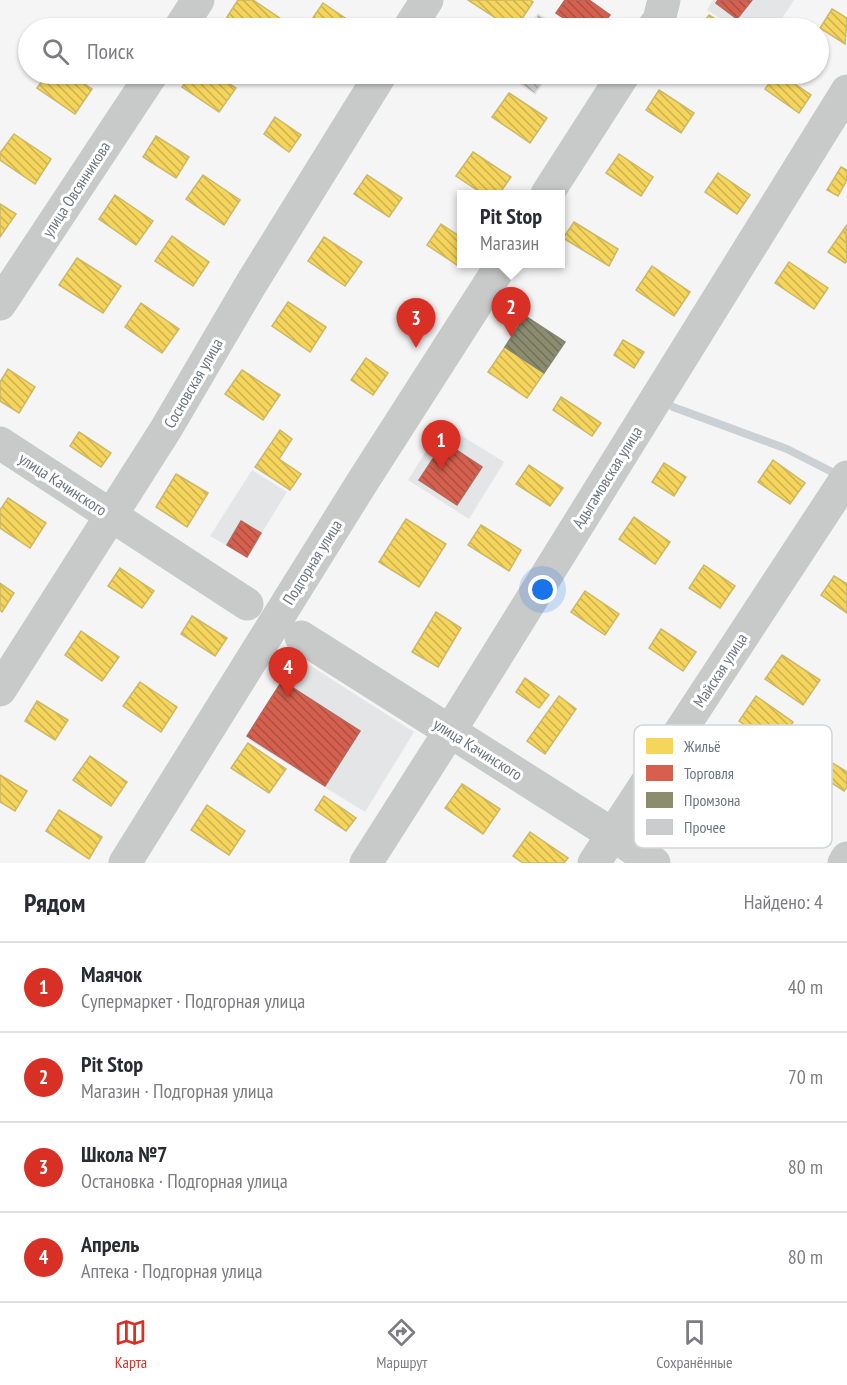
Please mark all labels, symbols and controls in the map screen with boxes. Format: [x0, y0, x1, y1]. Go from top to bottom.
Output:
search box [18, 18, 829, 84]
icon: search [39, 35, 72, 68]
text: Поиск [87, 37, 134, 65]
street label: улица Овсянникова [38, 137, 114, 241]
popup [457, 190, 565, 268]
text: Pit Stop [480, 202, 542, 230]
text: Магазин [480, 230, 539, 256]
pin: 2 [492, 288, 530, 337]
pin: 3 [396, 298, 436, 348]
street label: Сосновская улица [159, 335, 227, 431]
pin: 1 [422, 420, 460, 470]
street label: Адыгамовская улица [568, 422, 646, 532]
street label: улица Качинского [15, 448, 111, 520]
street label: Подгорная улица [278, 516, 346, 608]
your location [528, 575, 557, 604]
street label: Майская улица [689, 629, 751, 711]
pin: 4 [268, 648, 308, 697]
street label: улица Качинского [430, 714, 526, 784]
legend [634, 725, 832, 848]
text: Жильё [683, 736, 721, 756]
text: Торговля [684, 763, 734, 783]
text: Промзона [684, 790, 741, 810]
text: Прочее [684, 817, 726, 837]
text: Рядом [24, 886, 85, 919]
text: Найдено: 4 [744, 889, 823, 915]
text: Маячок [81, 960, 142, 988]
text: 1 [39, 974, 48, 1000]
text: 40 m [788, 974, 823, 1000]
text: Супермаркет · Подгорная улица [81, 988, 305, 1014]
text: Pit Stop [81, 1050, 143, 1078]
text: 2 [39, 1064, 48, 1090]
text: 70 m [788, 1064, 823, 1090]
text: Магазин · Подгорная улица [81, 1078, 273, 1104]
text: Школа №7 [81, 1140, 168, 1168]
text: 3 [39, 1154, 48, 1180]
text: 80 m [788, 1154, 823, 1180]
text: Остановка · Подгорная улица [81, 1168, 288, 1194]
text: Апрель [81, 1230, 139, 1258]
text: 4 [39, 1244, 48, 1270]
text: 80 m [788, 1244, 823, 1270]
text: Аптека · Подгорная улица [81, 1258, 263, 1284]
tab: Карта [114, 1316, 147, 1372]
tab: Маршрут [376, 1316, 427, 1372]
tab: Сохранённые [656, 1316, 733, 1372]

